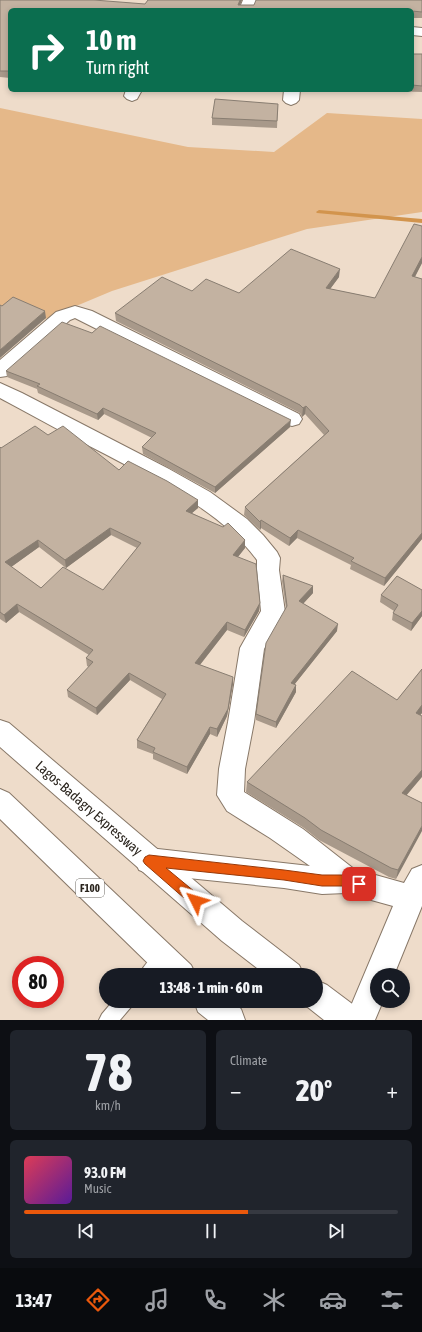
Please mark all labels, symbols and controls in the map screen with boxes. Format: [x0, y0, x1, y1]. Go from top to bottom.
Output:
icon: right [20, 24, 72, 76]
text: 10 m [86, 24, 136, 56]
text: Turn right [86, 57, 149, 78]
street label: Lagos-Badagry Expressway [32, 757, 146, 859]
pin [342, 867, 376, 901]
icon: arrive [348, 873, 370, 895]
road number: F100 [76, 879, 104, 897]
position arrow [175, 880, 217, 922]
speed limit sign: 80 [12, 956, 64, 1008]
map controls [370, 968, 410, 1008]
button: search [370, 968, 410, 1008]
text: 13:48 · 1 min · 60 m [159, 979, 263, 996]
text: 78 [84, 1042, 132, 1102]
text: Climate [230, 1053, 267, 1068]
text: 20° [296, 1073, 332, 1107]
text: − [230, 1077, 241, 1103]
text: + [387, 1077, 398, 1103]
text: km/h [95, 1098, 121, 1113]
text: 93.0 FM [84, 1164, 126, 1181]
text: Music [84, 1181, 111, 1196]
icon: previous [75, 1220, 97, 1242]
icon: pause [200, 1220, 222, 1242]
icon: next [325, 1220, 347, 1242]
icon: directions [84, 1286, 112, 1314]
icon: music [143, 1286, 171, 1314]
icon: phone [201, 1286, 229, 1314]
icon: climate [260, 1286, 288, 1314]
icon: car [319, 1286, 347, 1314]
icon: filters [378, 1286, 406, 1314]
text: 13:47 [15, 1290, 53, 1311]

